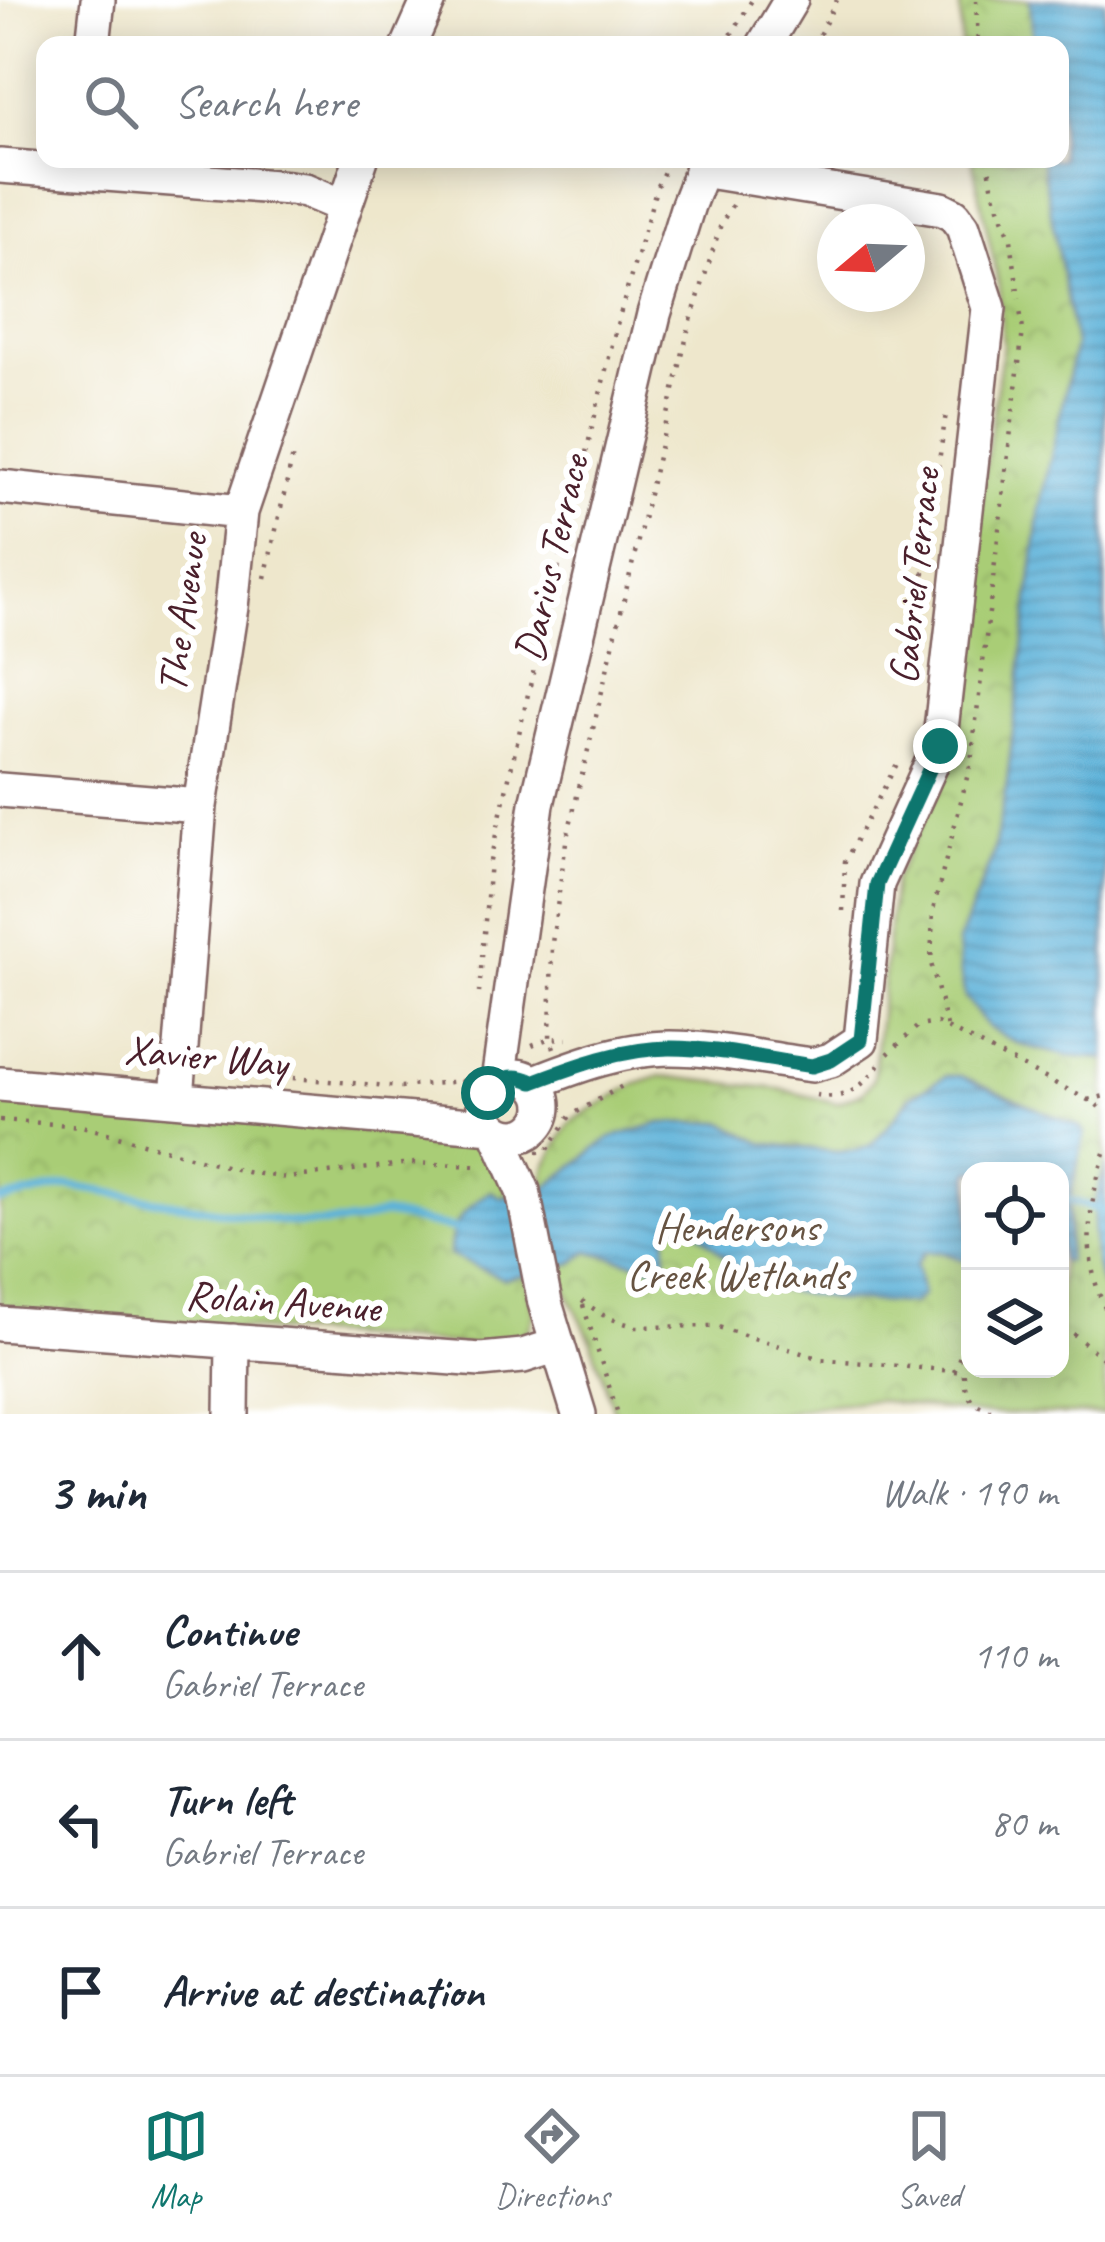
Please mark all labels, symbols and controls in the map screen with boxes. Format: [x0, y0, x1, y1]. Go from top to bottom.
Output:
search box [36, 36, 1069, 168]
icon: search [78, 69, 144, 135]
text: Search here [174, 74, 357, 131]
north arrow [817, 204, 925, 312]
street label: Darius Terrace [502, 448, 601, 667]
street label: Gabriel Terrace [877, 463, 952, 687]
street label: The Avenue [145, 527, 220, 696]
route end [913, 719, 967, 773]
street label: Xavier Way [122, 1023, 293, 1090]
route start [461, 1066, 515, 1120]
map controls [961, 1162, 1069, 1378]
button: locate [961, 1162, 1069, 1270]
park label: Hendersons Creek Wetlands [627, 1201, 851, 1302]
street label: Rolain Avenue [184, 1268, 384, 1335]
button: layers [961, 1270, 1069, 1378]
text: 3 min [48, 1460, 146, 1524]
text: Walk · 190 m [881, 1468, 1057, 1517]
text: Continue [162, 1603, 296, 1660]
icon: ahead [48, 1623, 114, 1689]
text: 110 m [973, 1631, 1057, 1680]
text: Gabriel Terrace [162, 1660, 363, 1709]
text: Turn left [162, 1771, 292, 1828]
icon: left [48, 1791, 114, 1857]
text: 80 m [991, 1799, 1057, 1848]
text: Gabriel Terrace [162, 1828, 363, 1877]
icon: arrive [48, 1959, 114, 2025]
text: Arrive at destination [162, 1963, 484, 2020]
tab: Map [143, 2103, 209, 2217]
tab: Directions [495, 2103, 610, 2217]
tab: Saved [896, 2103, 962, 2217]

